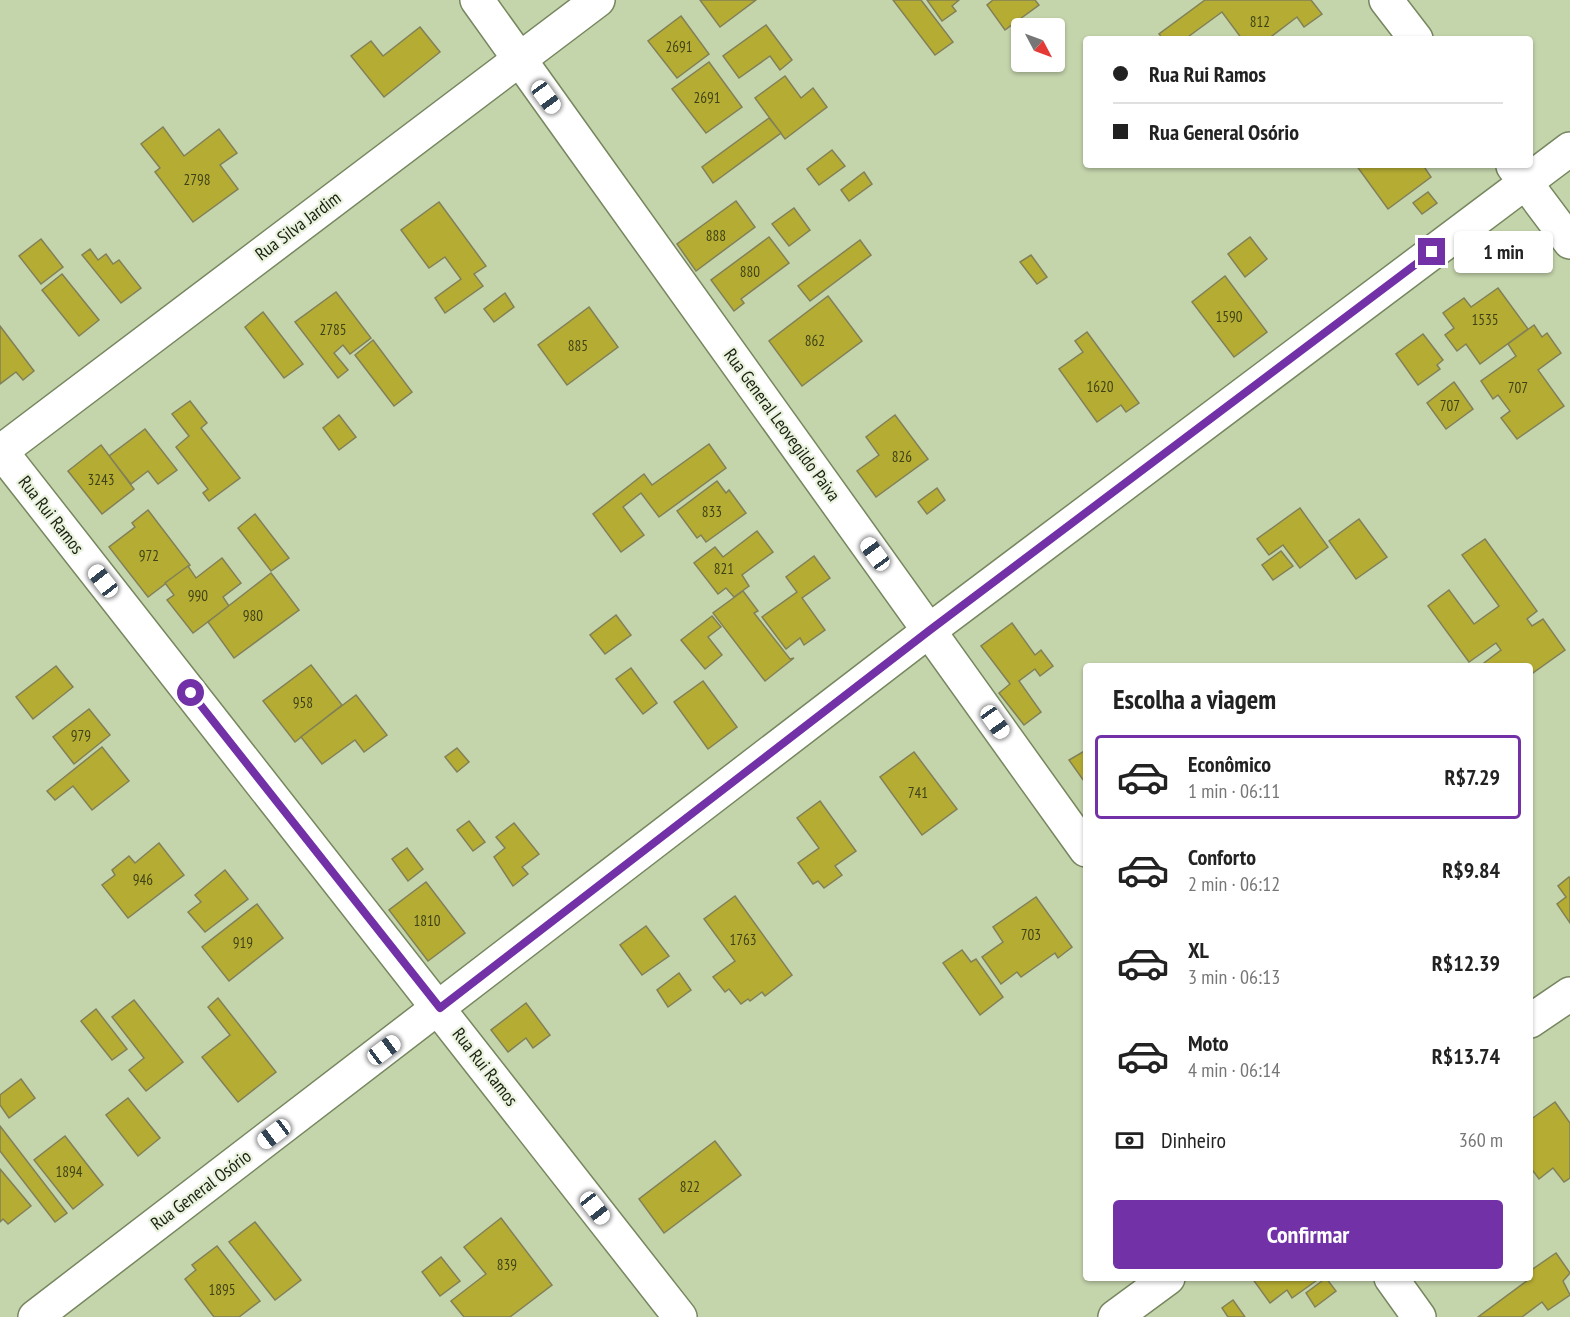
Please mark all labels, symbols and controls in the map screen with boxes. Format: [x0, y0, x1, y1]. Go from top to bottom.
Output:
house number: 812 [1250, 12, 1270, 31]
north arrow [1011, 18, 1065, 72]
map controls [1011, 18, 1065, 72]
house number: 2691 [665, 37, 693, 56]
text: Rua Rui Ramos [1149, 60, 1266, 88]
car [528, 77, 564, 117]
house number: 2691 [693, 88, 721, 107]
text: Rua General Osório [1149, 118, 1299, 146]
house number: 2798 [183, 170, 211, 189]
street label: Rua Silva Jardim [250, 186, 345, 265]
house number: 888 [706, 226, 726, 245]
callout: 1 min [1453, 231, 1552, 273]
route end [1418, 238, 1445, 265]
text: 1 min [1483, 239, 1524, 265]
house number: 880 [740, 262, 760, 281]
house number: 1590 [1215, 307, 1243, 326]
house number: 1535 [1471, 310, 1499, 329]
house number: 2785 [319, 320, 347, 339]
house number: 862 [805, 331, 825, 350]
house number: 885 [568, 336, 588, 355]
street label: Rua General Leovegildo Paiva [719, 344, 846, 506]
house number: 1620 [1086, 377, 1114, 396]
house number: 707 [1508, 378, 1528, 397]
house number: 707 [1440, 396, 1460, 415]
house number: 826 [892, 447, 912, 466]
house number: 3243 [87, 470, 115, 489]
street label: Rua Rui Ramos [14, 471, 89, 558]
house number: 833 [702, 502, 722, 521]
car [857, 534, 893, 574]
house number: 972 [139, 546, 159, 565]
house number: 821 [714, 559, 734, 578]
car [85, 561, 121, 601]
house number: 990 [188, 586, 208, 605]
house number: 980 [243, 606, 263, 625]
route start [177, 679, 204, 706]
text: Escolha a viagem [1113, 682, 1276, 716]
house number: 958 [293, 693, 313, 712]
car [977, 702, 1013, 742]
house number: 979 [71, 726, 91, 745]
icon: car [1116, 750, 1170, 804]
text: Econômico [1188, 750, 1271, 778]
text: R$7.29 [1444, 763, 1500, 791]
text: 1 min · 06:11 [1188, 778, 1280, 804]
house number: 741 [908, 783, 928, 802]
icon: car [1116, 843, 1170, 897]
text: Conforto [1188, 843, 1256, 871]
text: R$9.84 [1442, 856, 1500, 884]
house number: 946 [133, 870, 153, 889]
text: 2 min · 06:12 [1188, 871, 1280, 897]
house number: 1810 [413, 911, 441, 930]
house number: 703 [1021, 925, 1041, 944]
house number: 1763 [729, 930, 757, 949]
house number: 919 [233, 933, 253, 952]
icon: car [1116, 936, 1170, 990]
text: XL [1188, 936, 1209, 964]
text: R$12.39 [1432, 949, 1500, 977]
text: 3 min · 06:13 [1188, 964, 1280, 990]
street label: Rua Rui Ramos [448, 1023, 523, 1110]
icon: car [1116, 1029, 1170, 1083]
text: Moto [1188, 1029, 1229, 1057]
car [364, 1032, 404, 1068]
text: R$13.74 [1432, 1042, 1500, 1070]
text: 4 min · 06:14 [1188, 1057, 1280, 1083]
car [254, 1116, 294, 1152]
icon: cash [1113, 1124, 1146, 1157]
text: Dinheiro [1161, 1126, 1226, 1154]
text: 360 m [1459, 1127, 1503, 1153]
street label: Rua General Osório [146, 1144, 256, 1235]
house number: 1894 [55, 1162, 83, 1181]
house number: 822 [680, 1177, 700, 1196]
car [577, 1188, 613, 1228]
button: Confirmar [1113, 1200, 1503, 1269]
house number: 839 [497, 1255, 517, 1274]
house number: 1895 [208, 1280, 236, 1299]

